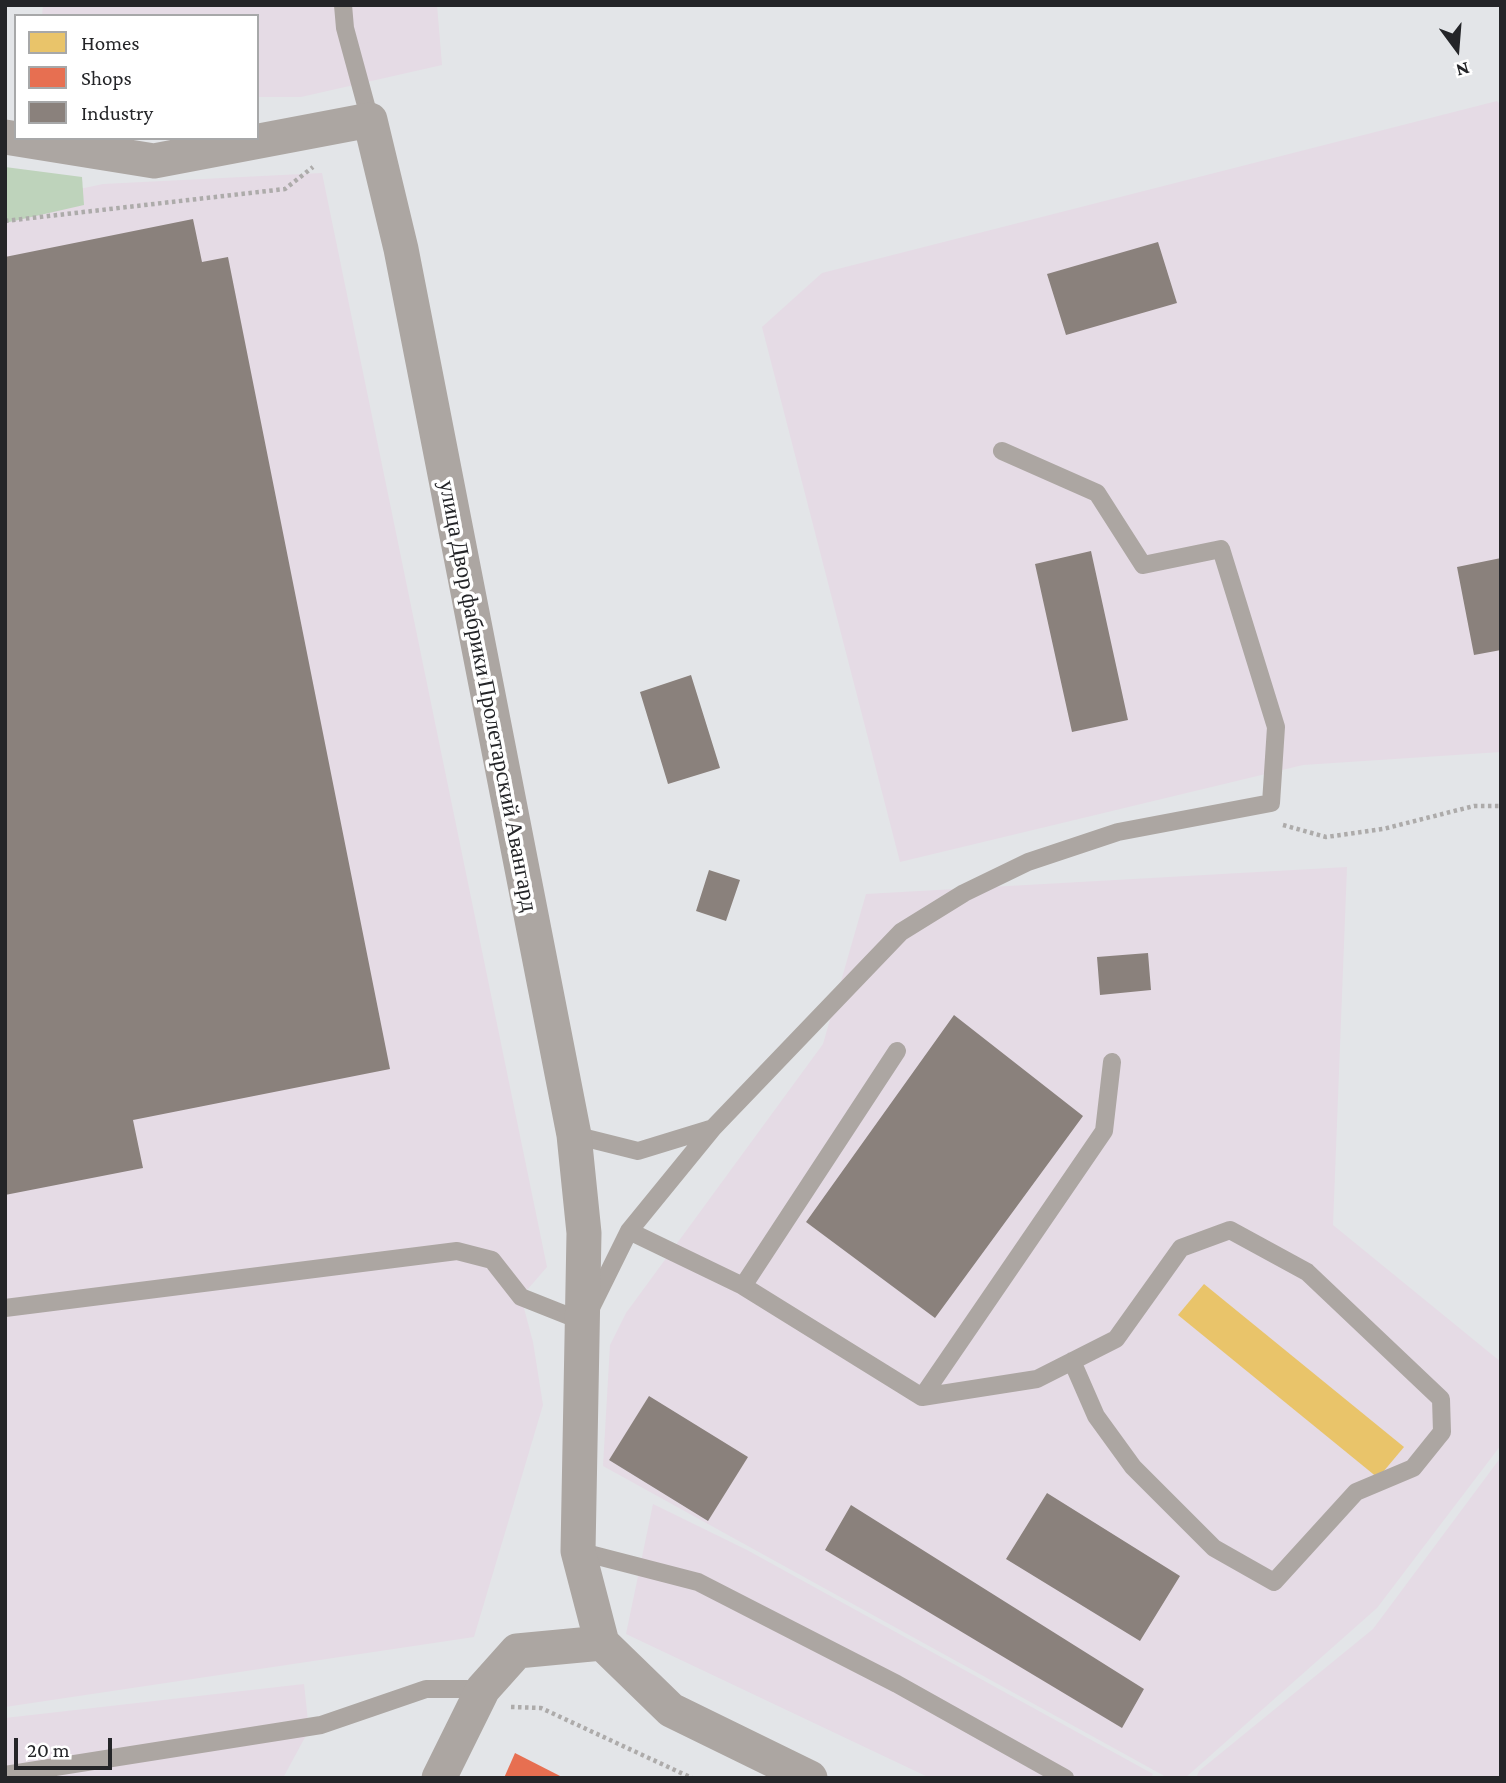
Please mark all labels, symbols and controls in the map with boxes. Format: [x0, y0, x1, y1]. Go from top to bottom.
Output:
legend [14, 14, 259, 140]
north arrow [1422, 14, 1492, 84]
text: Homes [81, 31, 140, 55]
text: N [1454, 58, 1472, 82]
text: Shops [81, 66, 132, 90]
text: Industry [81, 101, 153, 125]
street label: улица Двор фабрики Пролетарский Авангард [433, 478, 543, 914]
scale bar [18, 1724, 116, 1768]
text: 20 m [27, 1738, 70, 1762]

